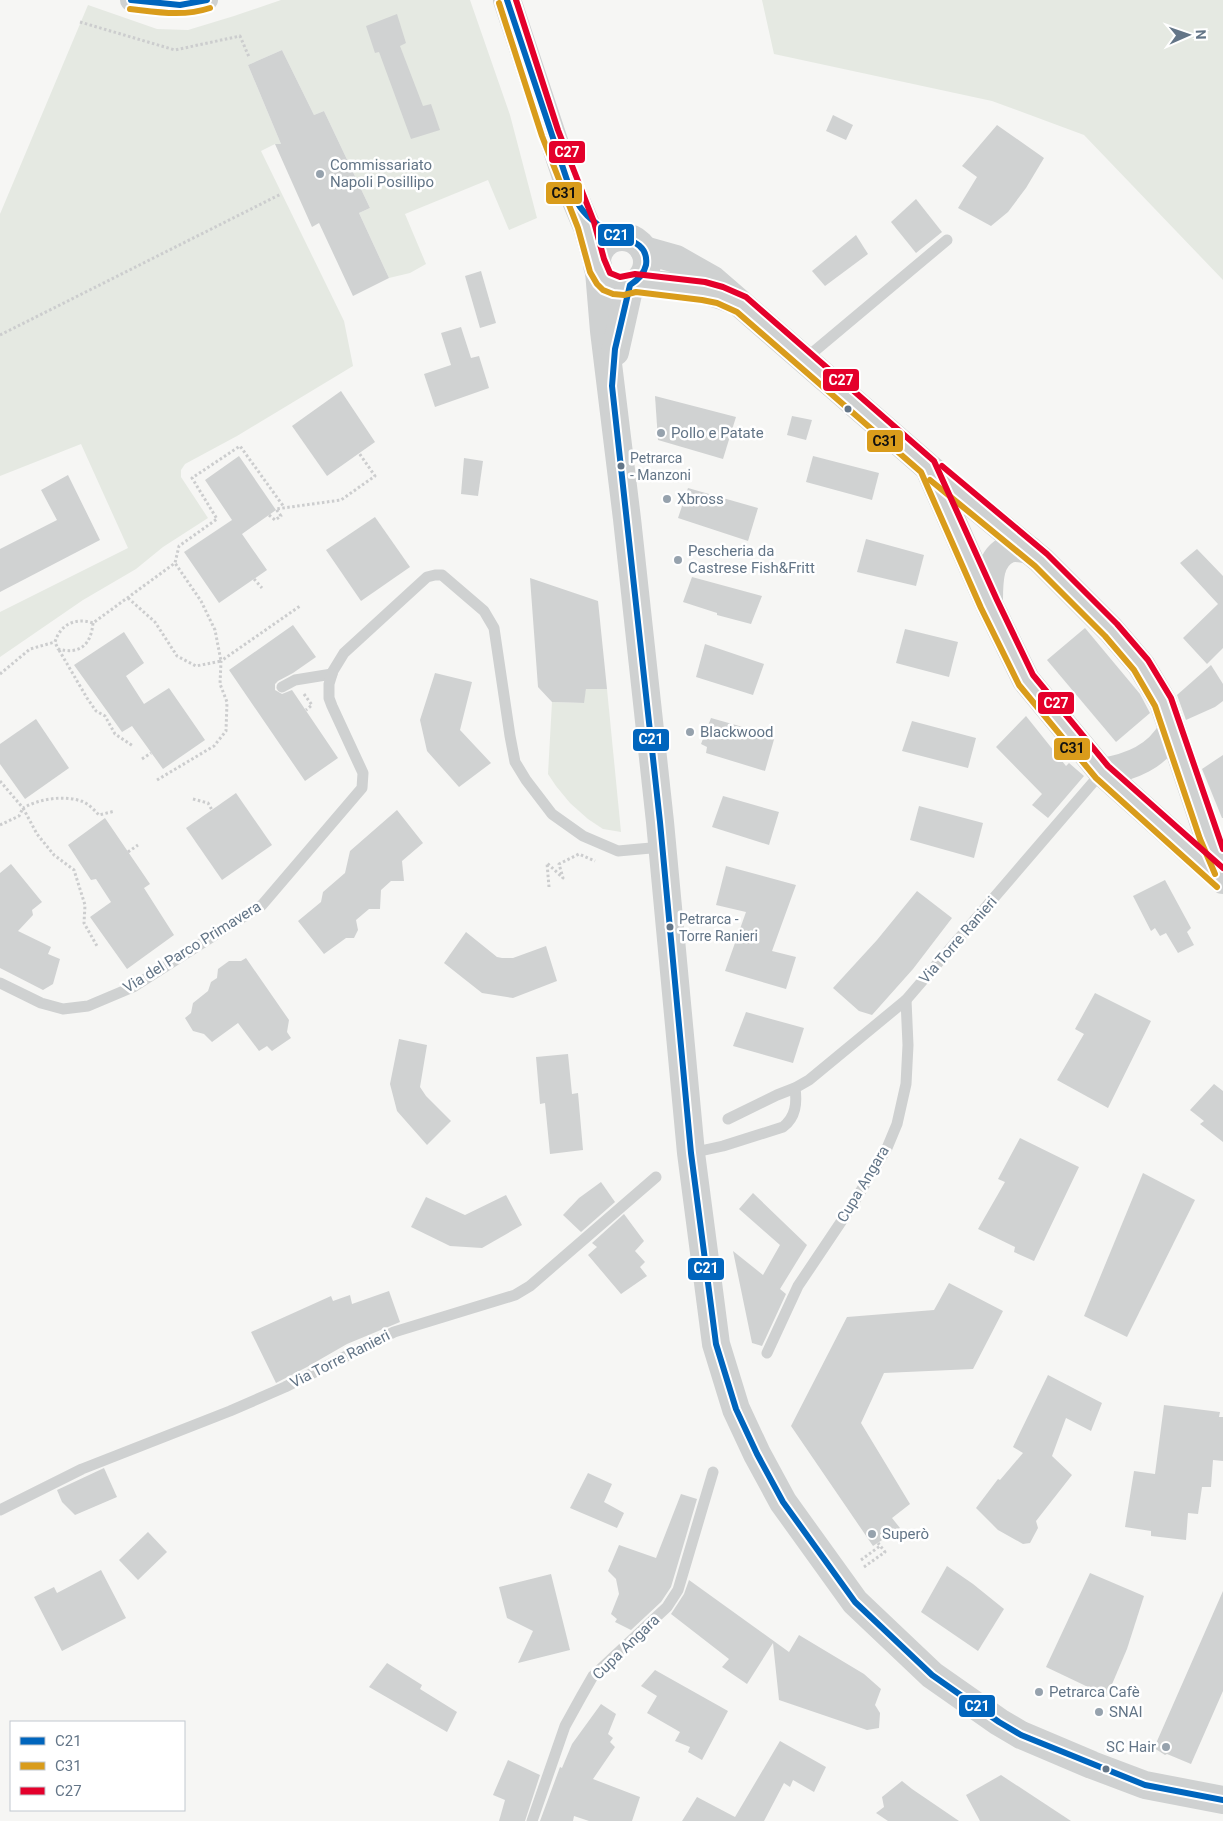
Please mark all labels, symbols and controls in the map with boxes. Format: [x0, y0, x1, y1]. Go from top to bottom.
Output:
north arrow [1163, 10, 1213, 60]
text: N [1193, 29, 1209, 40]
line badge: C27 [548, 140, 586, 164]
text: C27 [554, 144, 580, 160]
place label: Commissariato Napoli Posillipo [330, 156, 434, 191]
marker: Commissariato Napoli Posillipo [314, 168, 326, 180]
line badge: C31 [545, 181, 583, 205]
text: C31 [551, 185, 577, 201]
line badge: C21 [597, 223, 635, 247]
text: C21 [603, 227, 629, 243]
line badge: C27 [822, 368, 860, 392]
text: C27 [828, 372, 854, 388]
unlabelled marker [843, 404, 853, 414]
place label: Pollo e Patate [671, 424, 764, 442]
marker: Pollo e Patate [655, 427, 667, 439]
line badge: C31 [866, 429, 904, 453]
text: C31 [872, 433, 898, 449]
place label: Petrarca - Manzoni [630, 450, 691, 483]
marker: Petrarca - Manzoni [616, 461, 626, 471]
place label: Xbross [677, 490, 724, 508]
marker: Xbross [661, 493, 673, 505]
place label: Pescheria da Castrese Fish&Fritt [688, 542, 815, 577]
marker: Pescheria da Castrese Fish&Fritt [672, 554, 684, 566]
line badge: C27 [1037, 691, 1075, 715]
text: C27 [1043, 695, 1069, 711]
place label: Blackwood [700, 723, 773, 741]
marker: Blackwood [684, 726, 696, 738]
line badge: C21 [632, 728, 670, 752]
text: C21 [638, 731, 664, 747]
line badge: C31 [1053, 737, 1091, 761]
text: C31 [1059, 740, 1085, 756]
street label: Via Torre Ranieri [915, 893, 1001, 987]
street label: Via del Parco Primavera [120, 897, 264, 997]
place label: Petrarca - Torre Ranieri [679, 911, 758, 944]
marker: Petrarca - Torre Ranieri [665, 922, 675, 932]
street label: Cupa Angara [833, 1143, 893, 1225]
line badge: C21 [687, 1257, 725, 1281]
text: C21 [693, 1260, 719, 1276]
street label: Via Torre Ranieri [287, 1326, 393, 1392]
place label: Superò [882, 1525, 929, 1543]
marker: Superò [866, 1528, 878, 1540]
street label: Cupa Angara [589, 1611, 663, 1683]
place label: Petrarca Cafè [1049, 1683, 1140, 1701]
marker: Petrarca Cafè [1033, 1686, 1045, 1698]
line badge: C21 [958, 1694, 996, 1718]
text: C21 [964, 1698, 990, 1714]
place label: SNAI [1109, 1703, 1143, 1721]
marker: SNAI [1093, 1706, 1105, 1718]
legend [10, 1721, 185, 1811]
text: C21 [55, 1732, 82, 1750]
place label: SC Hair [1106, 1738, 1156, 1756]
marker: SC Hair [1160, 1741, 1172, 1753]
text: C31 [55, 1757, 82, 1775]
unlabelled marker [1101, 1764, 1111, 1774]
text: C27 [55, 1782, 82, 1800]

